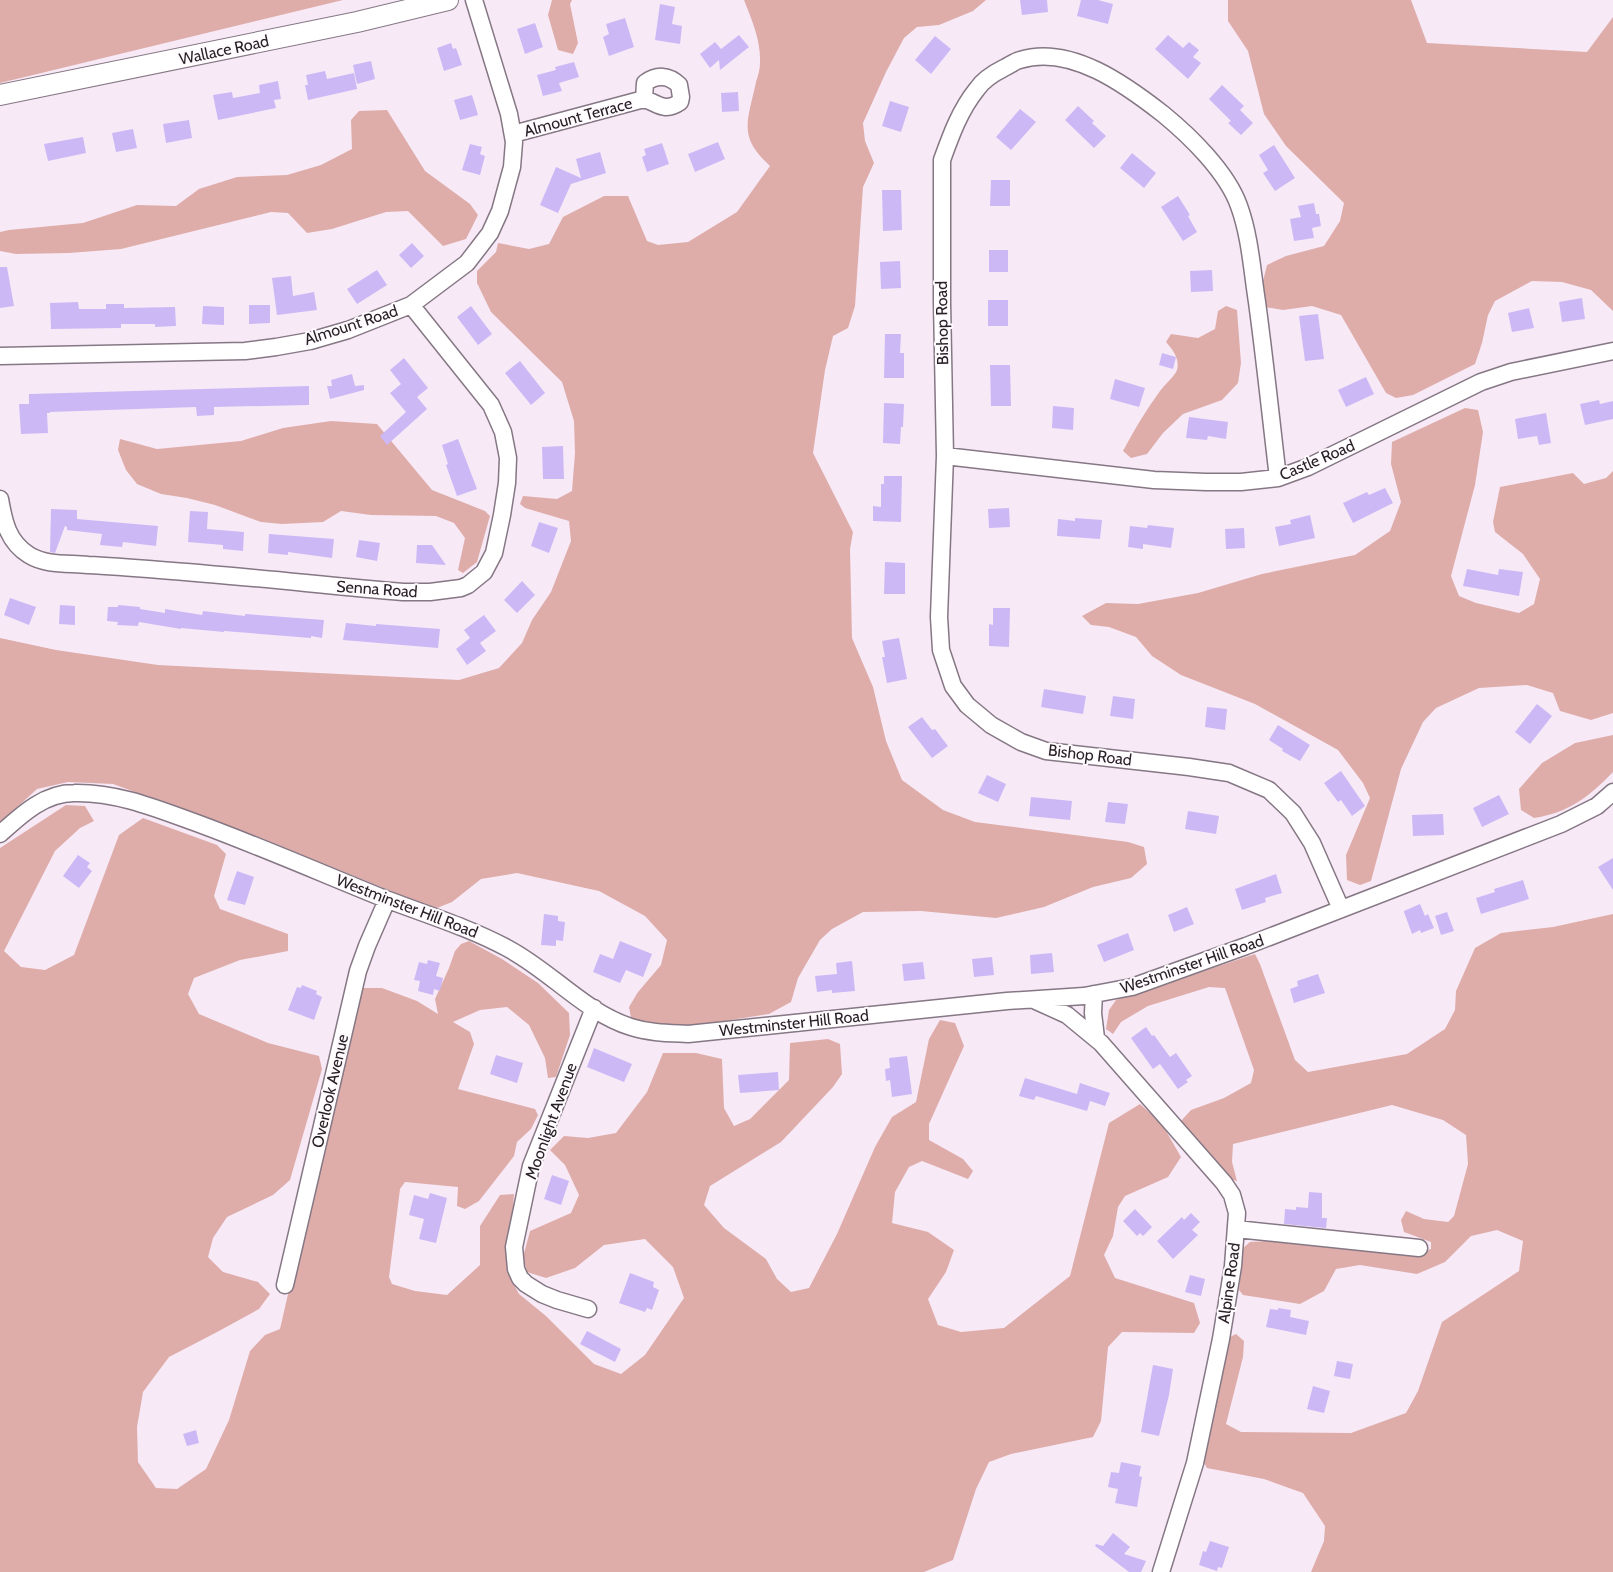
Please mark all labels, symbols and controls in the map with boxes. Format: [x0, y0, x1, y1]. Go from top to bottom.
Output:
street label: Wallace Road [177, 31, 271, 69]
street label: Almount Terrace [522, 93, 634, 141]
street label: Bishop Road [932, 281, 952, 365]
street label: Almount Road [302, 301, 400, 349]
street label: Castle Road [1277, 436, 1357, 484]
street label: Senna Road [336, 577, 418, 601]
street label: Bishop Road [1047, 740, 1133, 770]
street label: Westminster Hill Road [333, 870, 481, 942]
street label: Westminster Hill Road [1118, 931, 1266, 997]
street label: Westminster Hill Road [718, 1006, 870, 1040]
street label: Overlook Avenue [308, 1032, 352, 1150]
street label: Moonlight Avenue [521, 1060, 581, 1182]
street label: Alpine Road [1214, 1241, 1244, 1325]

